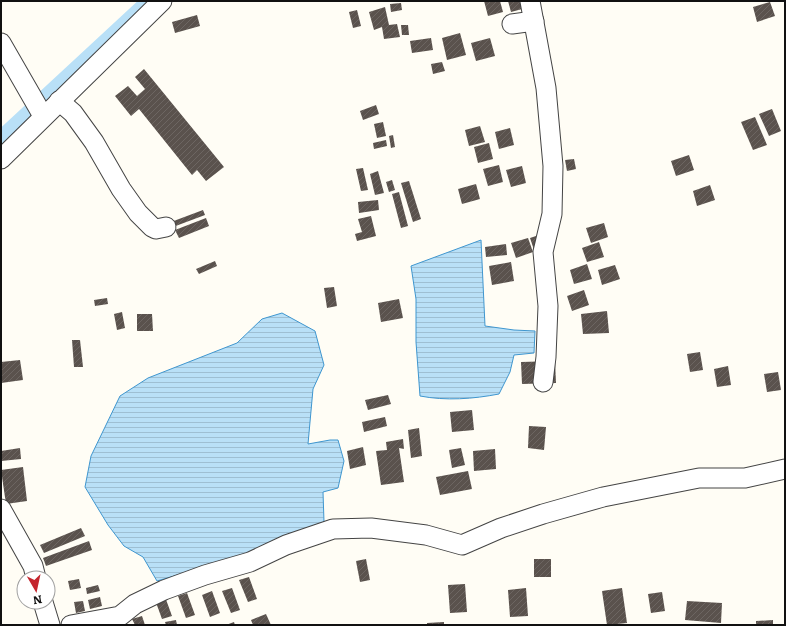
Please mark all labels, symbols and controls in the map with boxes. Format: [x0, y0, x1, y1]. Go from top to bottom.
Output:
north arrow [16, 570, 56, 610]
text: N [32, 592, 44, 609]

